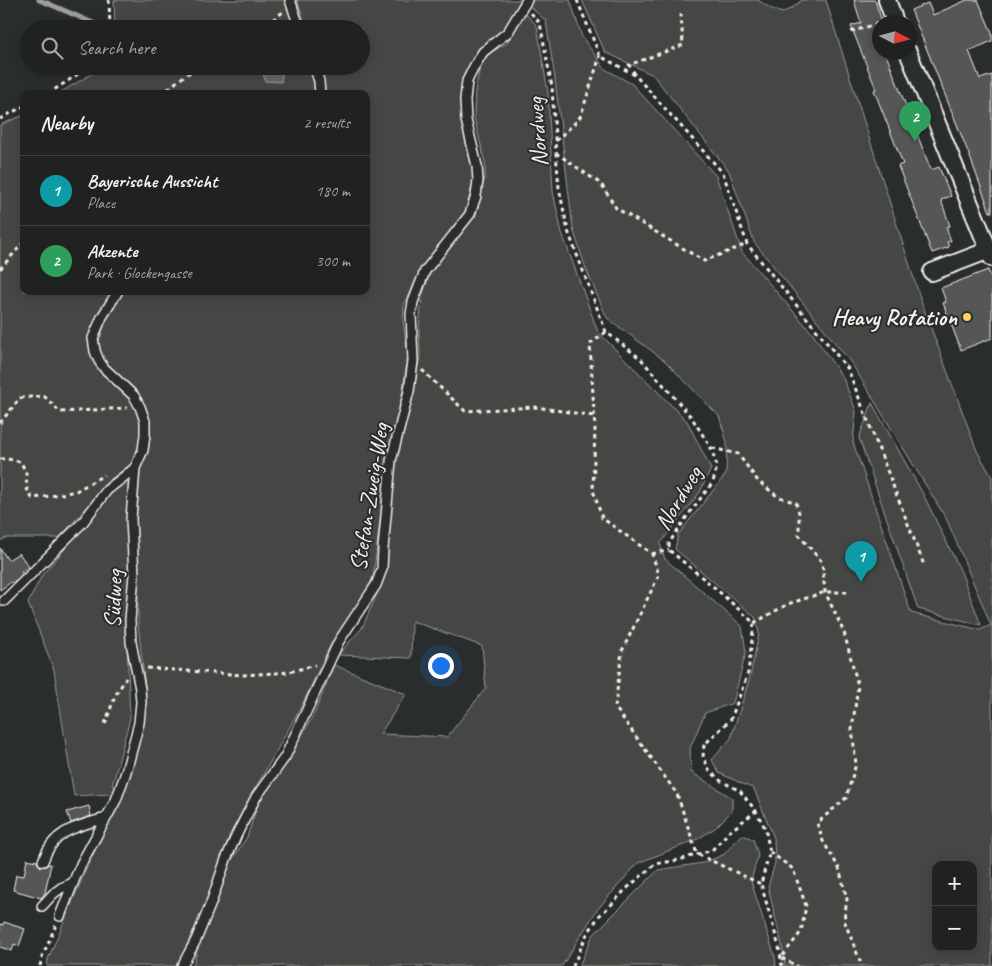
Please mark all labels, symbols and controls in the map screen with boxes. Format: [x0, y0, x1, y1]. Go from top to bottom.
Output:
north arrow [872, 15, 917, 60]
search box [20, 20, 370, 75]
icon: search [38, 34, 66, 62]
text: Search here [78, 36, 155, 60]
street label: Nordweg [520, 95, 554, 168]
pin: 2 [899, 101, 931, 142]
text: Nearby [40, 110, 93, 136]
text: 2 results [303, 113, 350, 133]
text: Bayerische Aussicht [87, 169, 217, 193]
text: 1 [52, 181, 60, 201]
text: 180 m [316, 181, 350, 201]
text: Place [87, 193, 115, 213]
text: Akzente [87, 239, 138, 263]
text: 2 [52, 251, 60, 271]
text: 300 m [316, 251, 350, 271]
text: Park · Glockengasse [87, 263, 192, 283]
place label: Heavy Rotation [832, 302, 958, 332]
marker: Heavy Rotation [961, 311, 973, 323]
street label: Stefan-Zweig-Weg [342, 419, 396, 573]
street label: Nordweg [647, 459, 710, 536]
pin: 1 [845, 541, 877, 582]
street label: Südweg [97, 568, 129, 629]
your location [428, 653, 454, 679]
map controls [932, 861, 977, 951]
button: + [932, 861, 977, 906]
button: − [932, 906, 977, 951]

